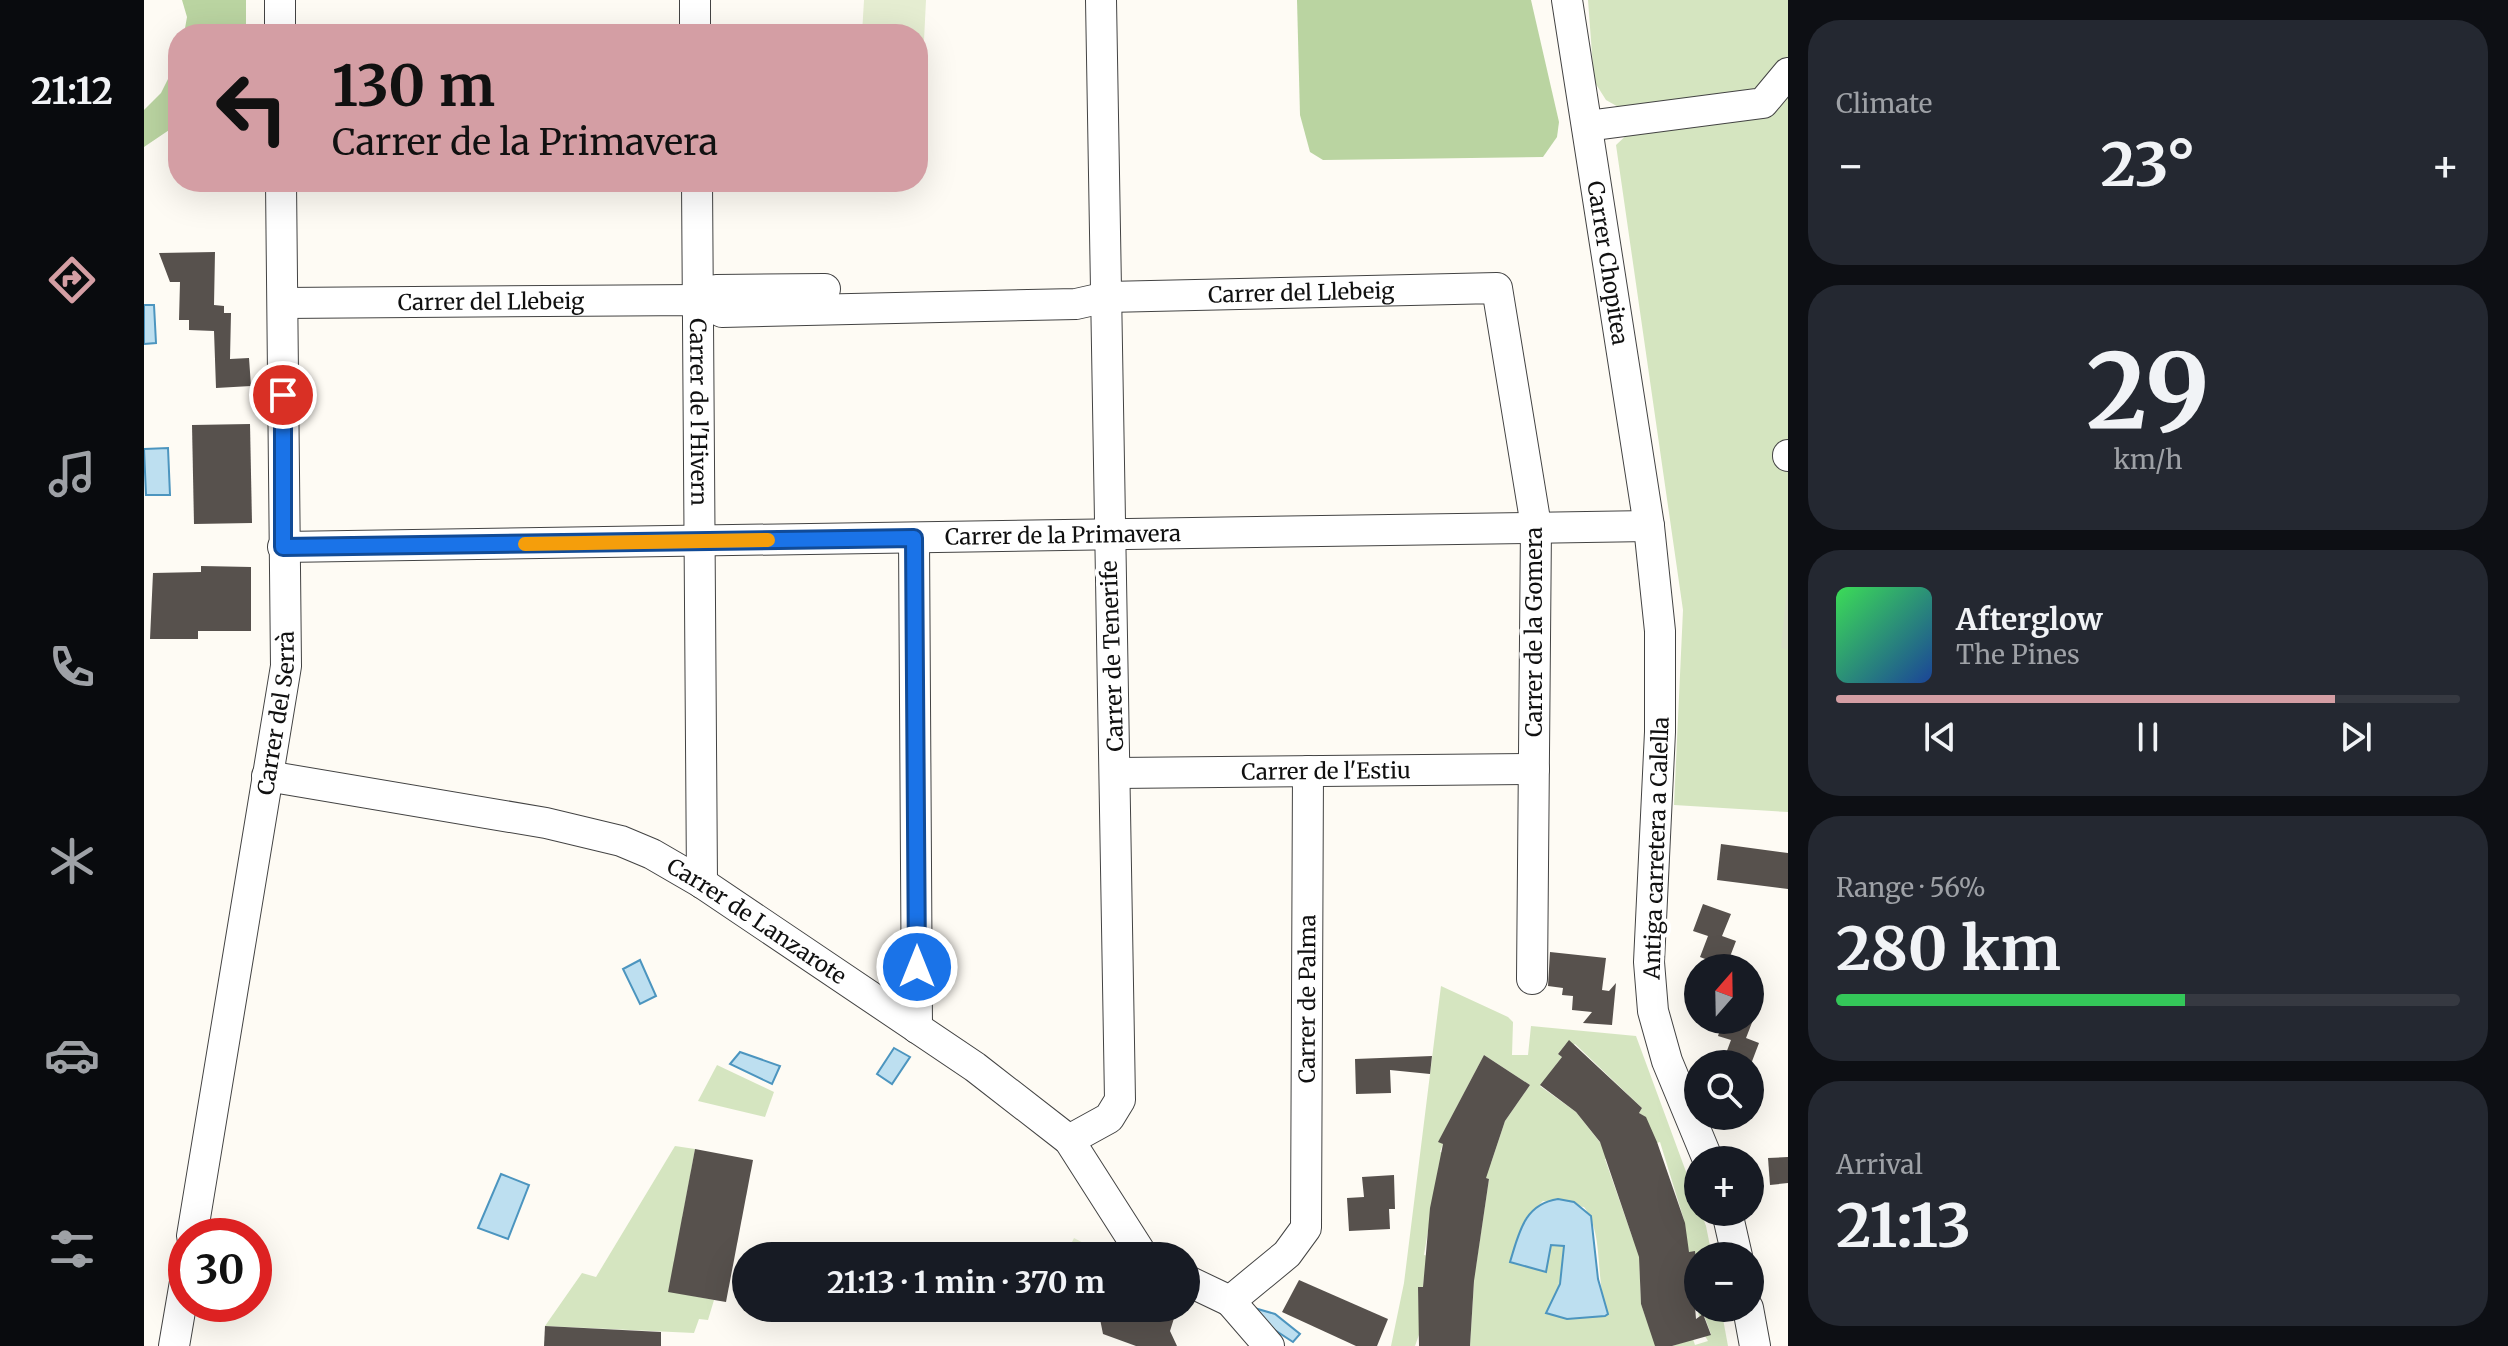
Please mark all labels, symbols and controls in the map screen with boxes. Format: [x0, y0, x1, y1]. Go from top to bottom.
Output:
text: 130 m [332, 51, 495, 121]
icon: left [200, 56, 304, 160]
text: 21:12 [31, 69, 113, 114]
text: Climate [1836, 87, 1932, 120]
text: Carrer de la Primavera [332, 120, 718, 165]
text: 23° [2100, 127, 2196, 202]
text: − [1836, 138, 1865, 193]
text: + [2431, 138, 2460, 193]
street label: Carrer Chopitea [1581, 179, 1635, 347]
icon: directions [44, 252, 100, 308]
street label: Carrer del Llebeig [1208, 276, 1395, 309]
street label: Carrer del Llebeig [398, 287, 584, 316]
street label: Carrer de l'Hivern [684, 318, 713, 506]
text: 29 [2086, 326, 2210, 456]
pin [249, 361, 317, 429]
icon: arrive [261, 373, 305, 417]
text: km/h [2114, 443, 2182, 476]
icon: music [44, 446, 100, 502]
street label: Carrer de la Primavera [945, 519, 1181, 551]
street label: Carrer de la Gomera [1520, 527, 1548, 737]
street label: Carrer de Tenerife [1095, 560, 1129, 752]
text: Afterglow [1956, 600, 2103, 638]
street label: Carrer del Serrà [251, 631, 300, 797]
text: The Pines [1956, 638, 2080, 671]
icon: phone [44, 639, 100, 695]
icon: previous [1918, 715, 1962, 759]
icon: pause [2126, 715, 2170, 759]
icon: next [2334, 715, 2378, 759]
street label: Antiga carretera a Calella [1637, 716, 1675, 981]
street label: Carrer de l'Estiu [1241, 756, 1411, 786]
icon: climate [44, 833, 100, 889]
street label: Carrer de Lanzarote [662, 852, 852, 990]
text: Range · 56% [1836, 871, 1986, 904]
text: 280 km [1836, 911, 2061, 986]
street label: Carrer de Palma [1293, 914, 1321, 1083]
position arrow [875, 925, 959, 1009]
north arrow [1684, 954, 1764, 1034]
map controls [1684, 954, 1764, 1322]
icon: car [44, 1027, 100, 1083]
button: search [1684, 1050, 1764, 1130]
button: + [1684, 1146, 1764, 1226]
text: Arrival [1836, 1148, 1923, 1181]
text: 21:13 [1836, 1188, 1971, 1263]
speed limit sign: 30 [168, 1218, 272, 1322]
icon: filters [44, 1221, 100, 1277]
button: − [1684, 1242, 1764, 1322]
text: 21:13 · 1 min · 370 m [827, 1263, 1105, 1301]

